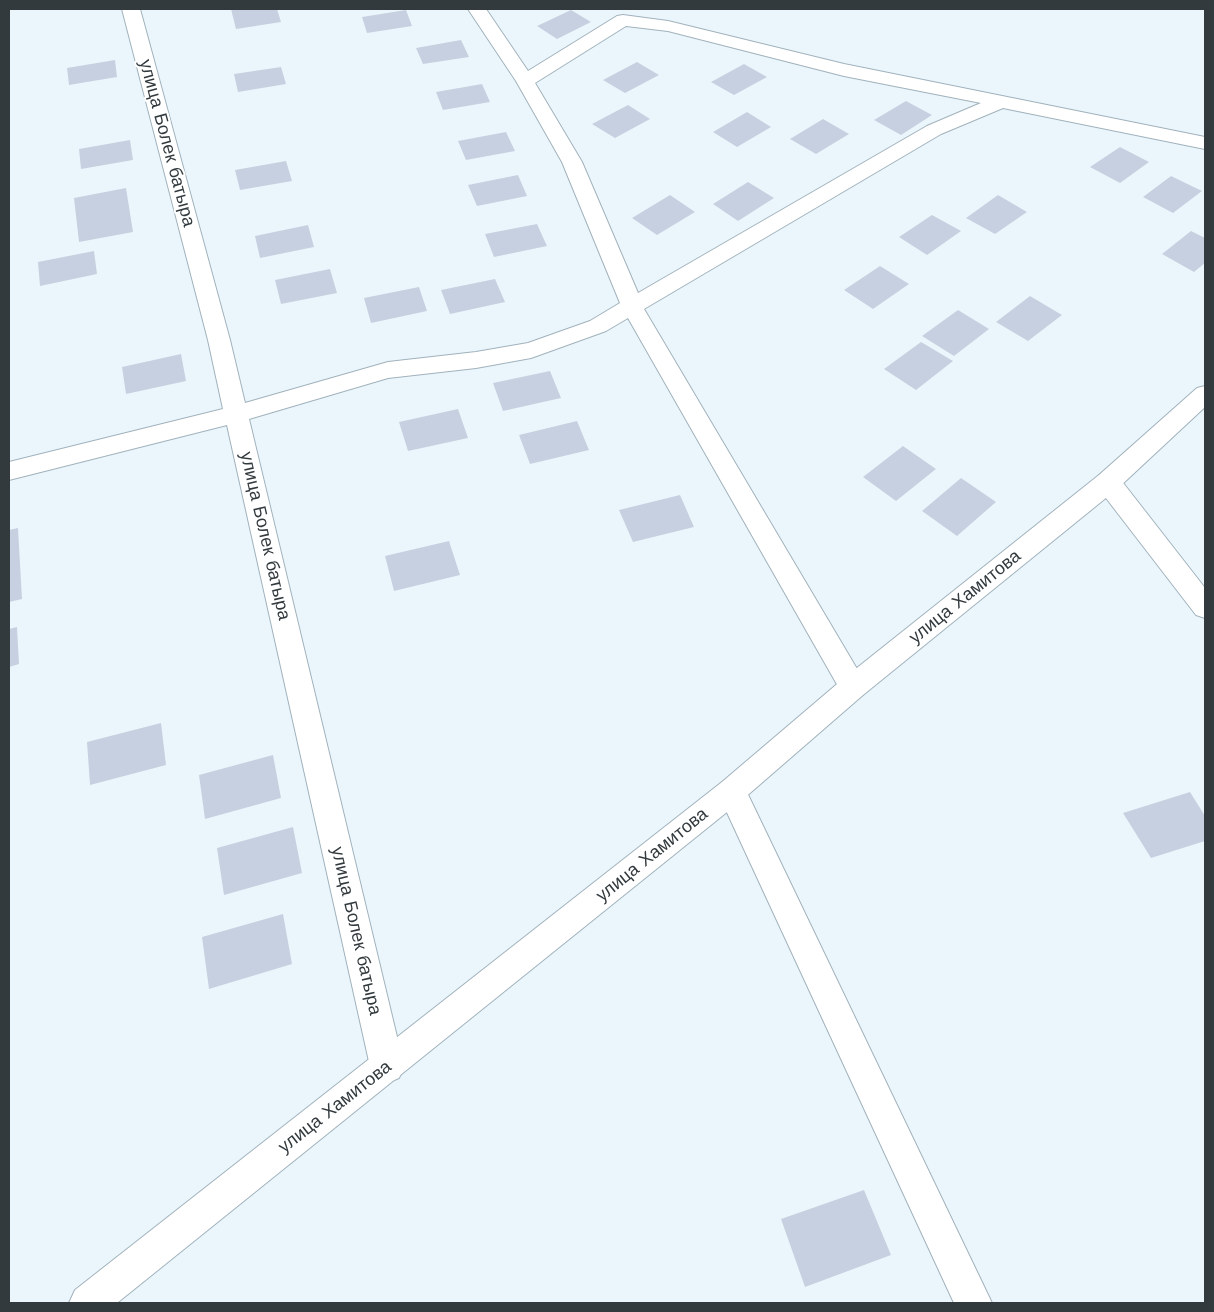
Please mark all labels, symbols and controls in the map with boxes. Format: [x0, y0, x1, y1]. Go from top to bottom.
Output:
street label: улица Болек батыра [134, 57, 200, 229]
street label: улица Болек батыра [235, 450, 295, 622]
street label: улица Хамитова [905, 545, 1025, 649]
street label: улица Хамитова [592, 803, 712, 907]
street label: улица Болек батыра [326, 845, 386, 1017]
street label: улица Хамитова [274, 1056, 396, 1158]

